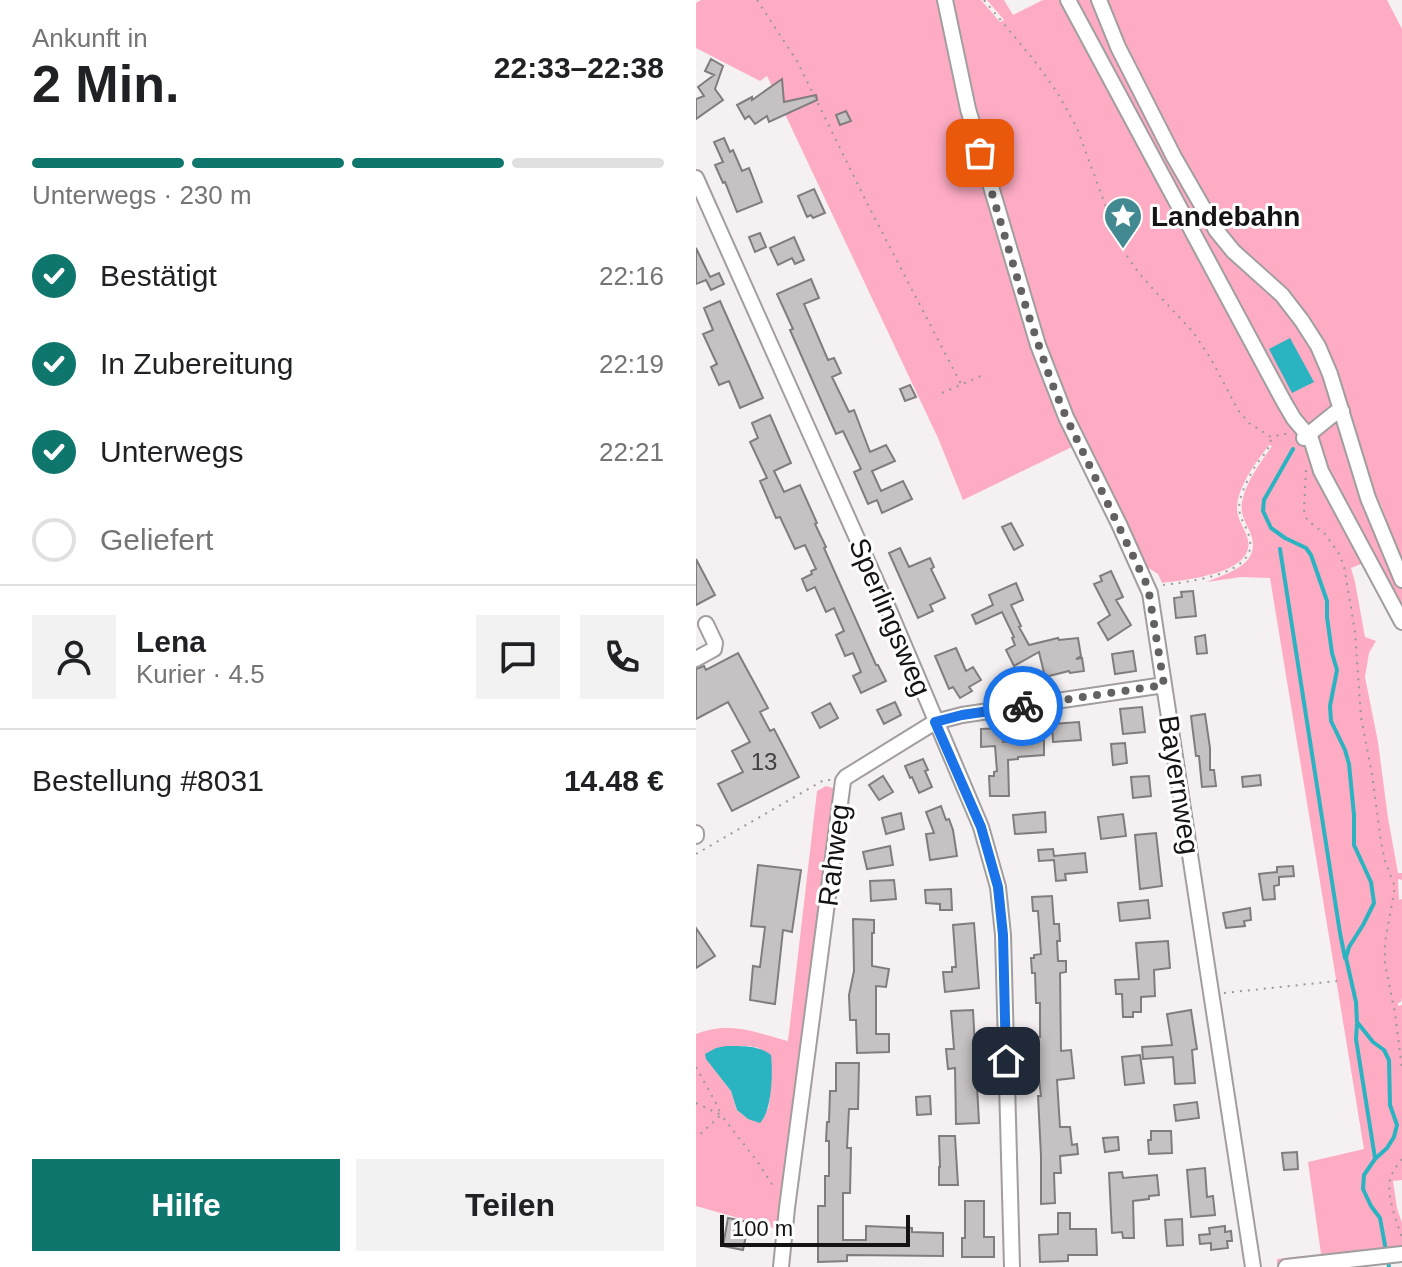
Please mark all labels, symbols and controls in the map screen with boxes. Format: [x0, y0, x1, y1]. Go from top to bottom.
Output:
text: Ankunft in [32, 23, 148, 53]
text: 22:33–22:38 [494, 51, 664, 84]
text: 2 Min. [32, 55, 179, 113]
pin [946, 119, 1014, 187]
icon: bag [958, 131, 1002, 175]
text: Unterwegs · 230 m [32, 180, 252, 210]
place icon: Landebahn [1102, 195, 1144, 250]
place label: Landebahn [1151, 201, 1300, 232]
icon: check [32, 254, 76, 298]
text: Bestätigt [100, 259, 217, 292]
text: 22:16 [599, 261, 664, 291]
icon: check [32, 342, 76, 386]
text: In Zubereitung [100, 347, 293, 380]
text: 22:19 [599, 349, 664, 379]
icon: check [32, 430, 76, 474]
text: Unterwegs [100, 435, 243, 468]
text: 22:21 [599, 437, 664, 467]
text: Geliefert [100, 523, 213, 556]
street label: Sperlingsweg [843, 534, 937, 700]
button: person [32, 615, 116, 699]
button: chat [476, 615, 560, 699]
button: phone [580, 615, 664, 699]
text: Lena [136, 625, 206, 658]
text: Kurier · 4.5 [136, 659, 265, 689]
courier [983, 666, 1063, 746]
icon: bike [1001, 684, 1045, 728]
street label: Bayernweg [1153, 713, 1205, 857]
house number: 13 [751, 748, 777, 775]
text: Bestellung #8031 [32, 764, 264, 797]
text: 14.48 € [564, 764, 664, 797]
street label: Rahweg [812, 802, 856, 908]
pin [972, 1027, 1040, 1095]
icon: home [984, 1039, 1028, 1083]
button: Hilfe [32, 1159, 340, 1251]
button: Teilen [356, 1159, 664, 1251]
scale bar [720, 1211, 910, 1247]
text: 100 m [732, 1216, 793, 1241]

